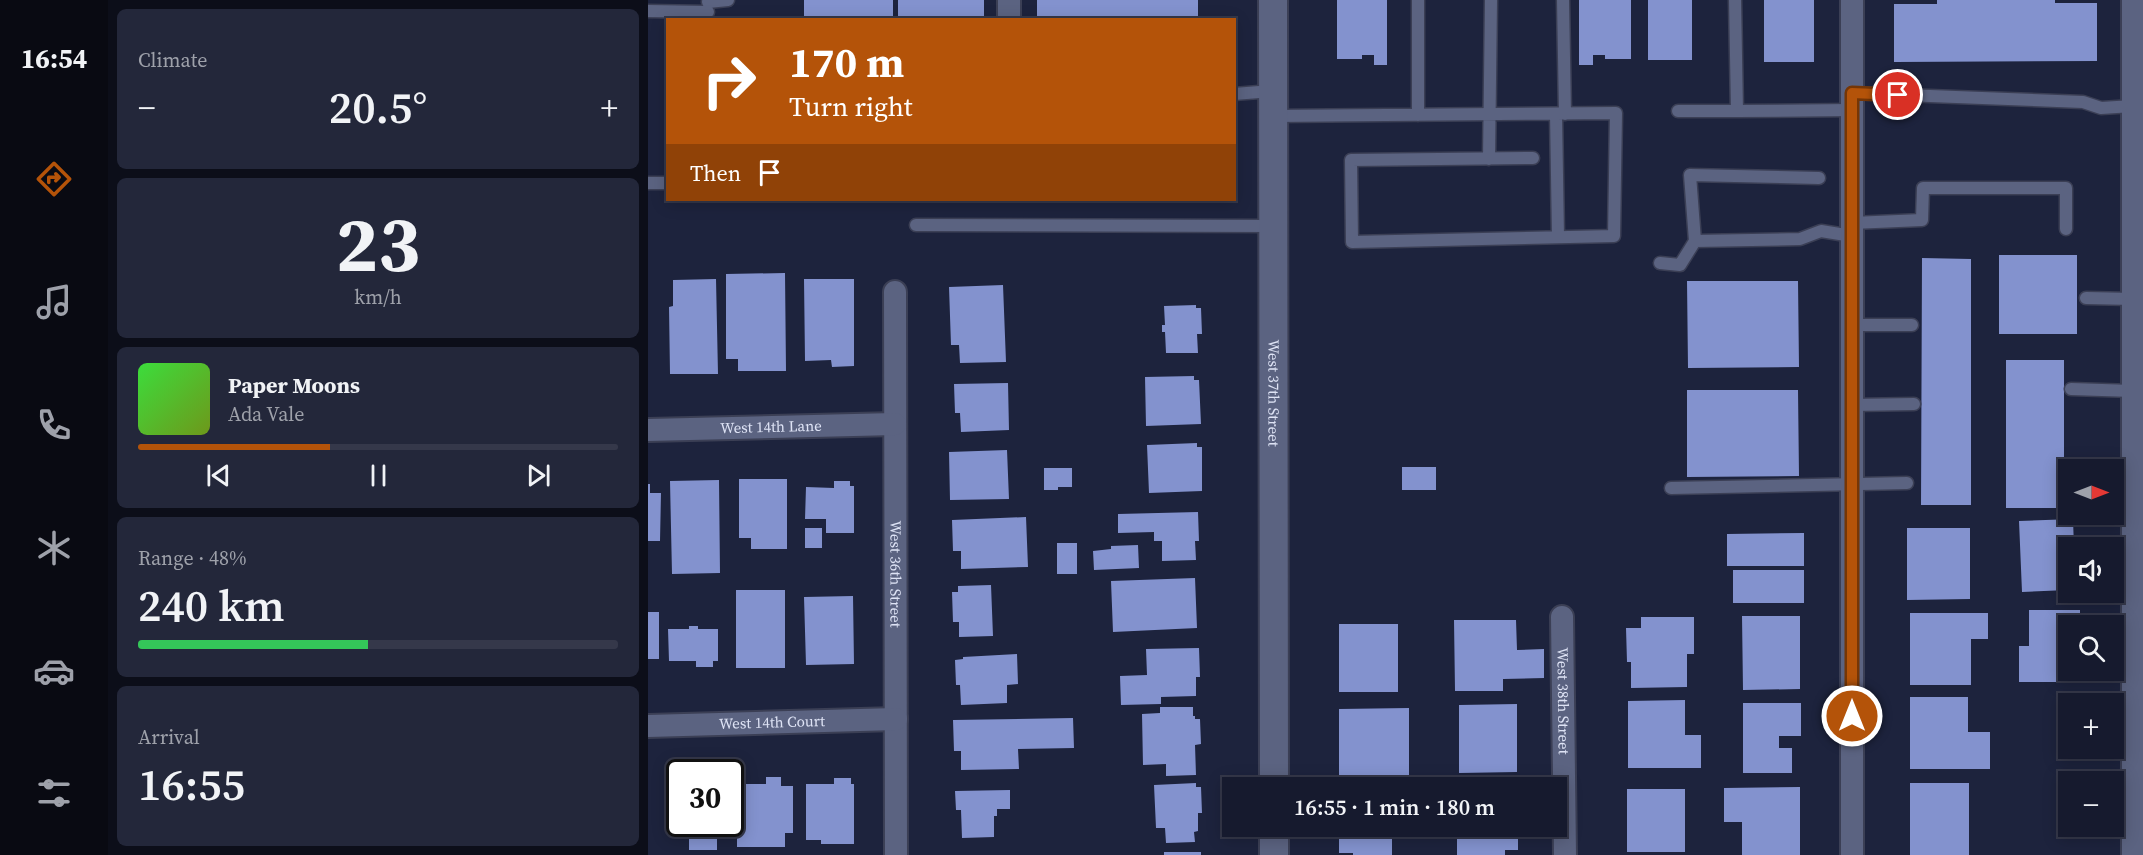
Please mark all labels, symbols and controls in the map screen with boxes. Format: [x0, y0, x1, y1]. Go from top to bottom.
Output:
text: 170 m [789, 33, 904, 91]
text: 16:54 [21, 40, 87, 77]
icon: right [690, 42, 768, 120]
text: Climate [138, 46, 207, 74]
pin [1872, 69, 1923, 120]
text: 20.5° [329, 76, 427, 138]
icon: arrive [1881, 78, 1914, 111]
text: − [138, 85, 156, 130]
text: + [601, 85, 618, 130]
text: Turn right [789, 88, 913, 125]
icon: arrive [753, 156, 786, 189]
icon: directions [33, 158, 75, 200]
text: Then [690, 158, 741, 188]
text: 23 [336, 190, 420, 297]
icon: music [33, 281, 75, 323]
text: km/h [354, 283, 402, 311]
street label: West 37th Street [1263, 339, 1285, 447]
text: Paper Moons [228, 370, 360, 400]
text: Ada Vale [228, 400, 304, 428]
icon: phone [33, 404, 75, 446]
street label: West 14th Lane [720, 415, 822, 438]
icon: previous [202, 459, 235, 492]
icon: pause [362, 459, 395, 492]
icon: next [522, 459, 555, 492]
north arrow [2058, 459, 2124, 525]
map controls [2058, 459, 2124, 837]
street label: West 36th Street [885, 520, 907, 628]
icon: climate [33, 527, 75, 569]
button: sound [2058, 537, 2124, 603]
text: Range · 48% [138, 544, 247, 572]
text: 240 km [138, 574, 285, 636]
button: search [2058, 615, 2124, 681]
street label: West 38th Street [1552, 647, 1575, 755]
icon: car [33, 650, 75, 692]
position arrow [1820, 684, 1884, 748]
button: + [2058, 693, 2124, 759]
street label: West 14th Court [719, 710, 825, 734]
text: Arrival [138, 723, 200, 751]
text: 16:55 [138, 753, 245, 815]
speed limit sign: 30 [666, 759, 744, 837]
button: − [2058, 771, 2124, 837]
icon: filters [33, 772, 75, 814]
text: 16:55 · 1 min · 180 m [1294, 792, 1495, 822]

